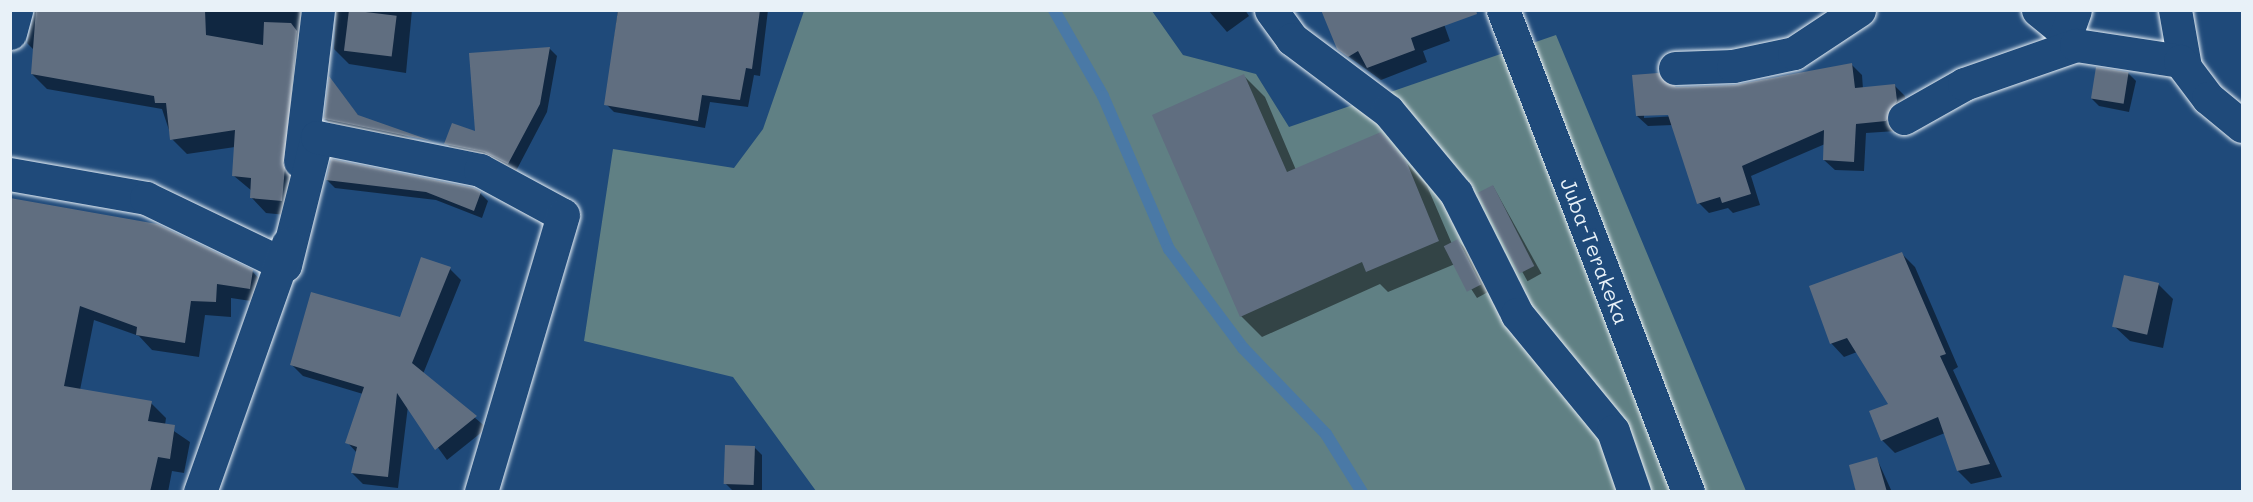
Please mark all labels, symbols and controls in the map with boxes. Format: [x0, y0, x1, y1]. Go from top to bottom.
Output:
street label: Juba-Terakeka [1555, 174, 1635, 328]

